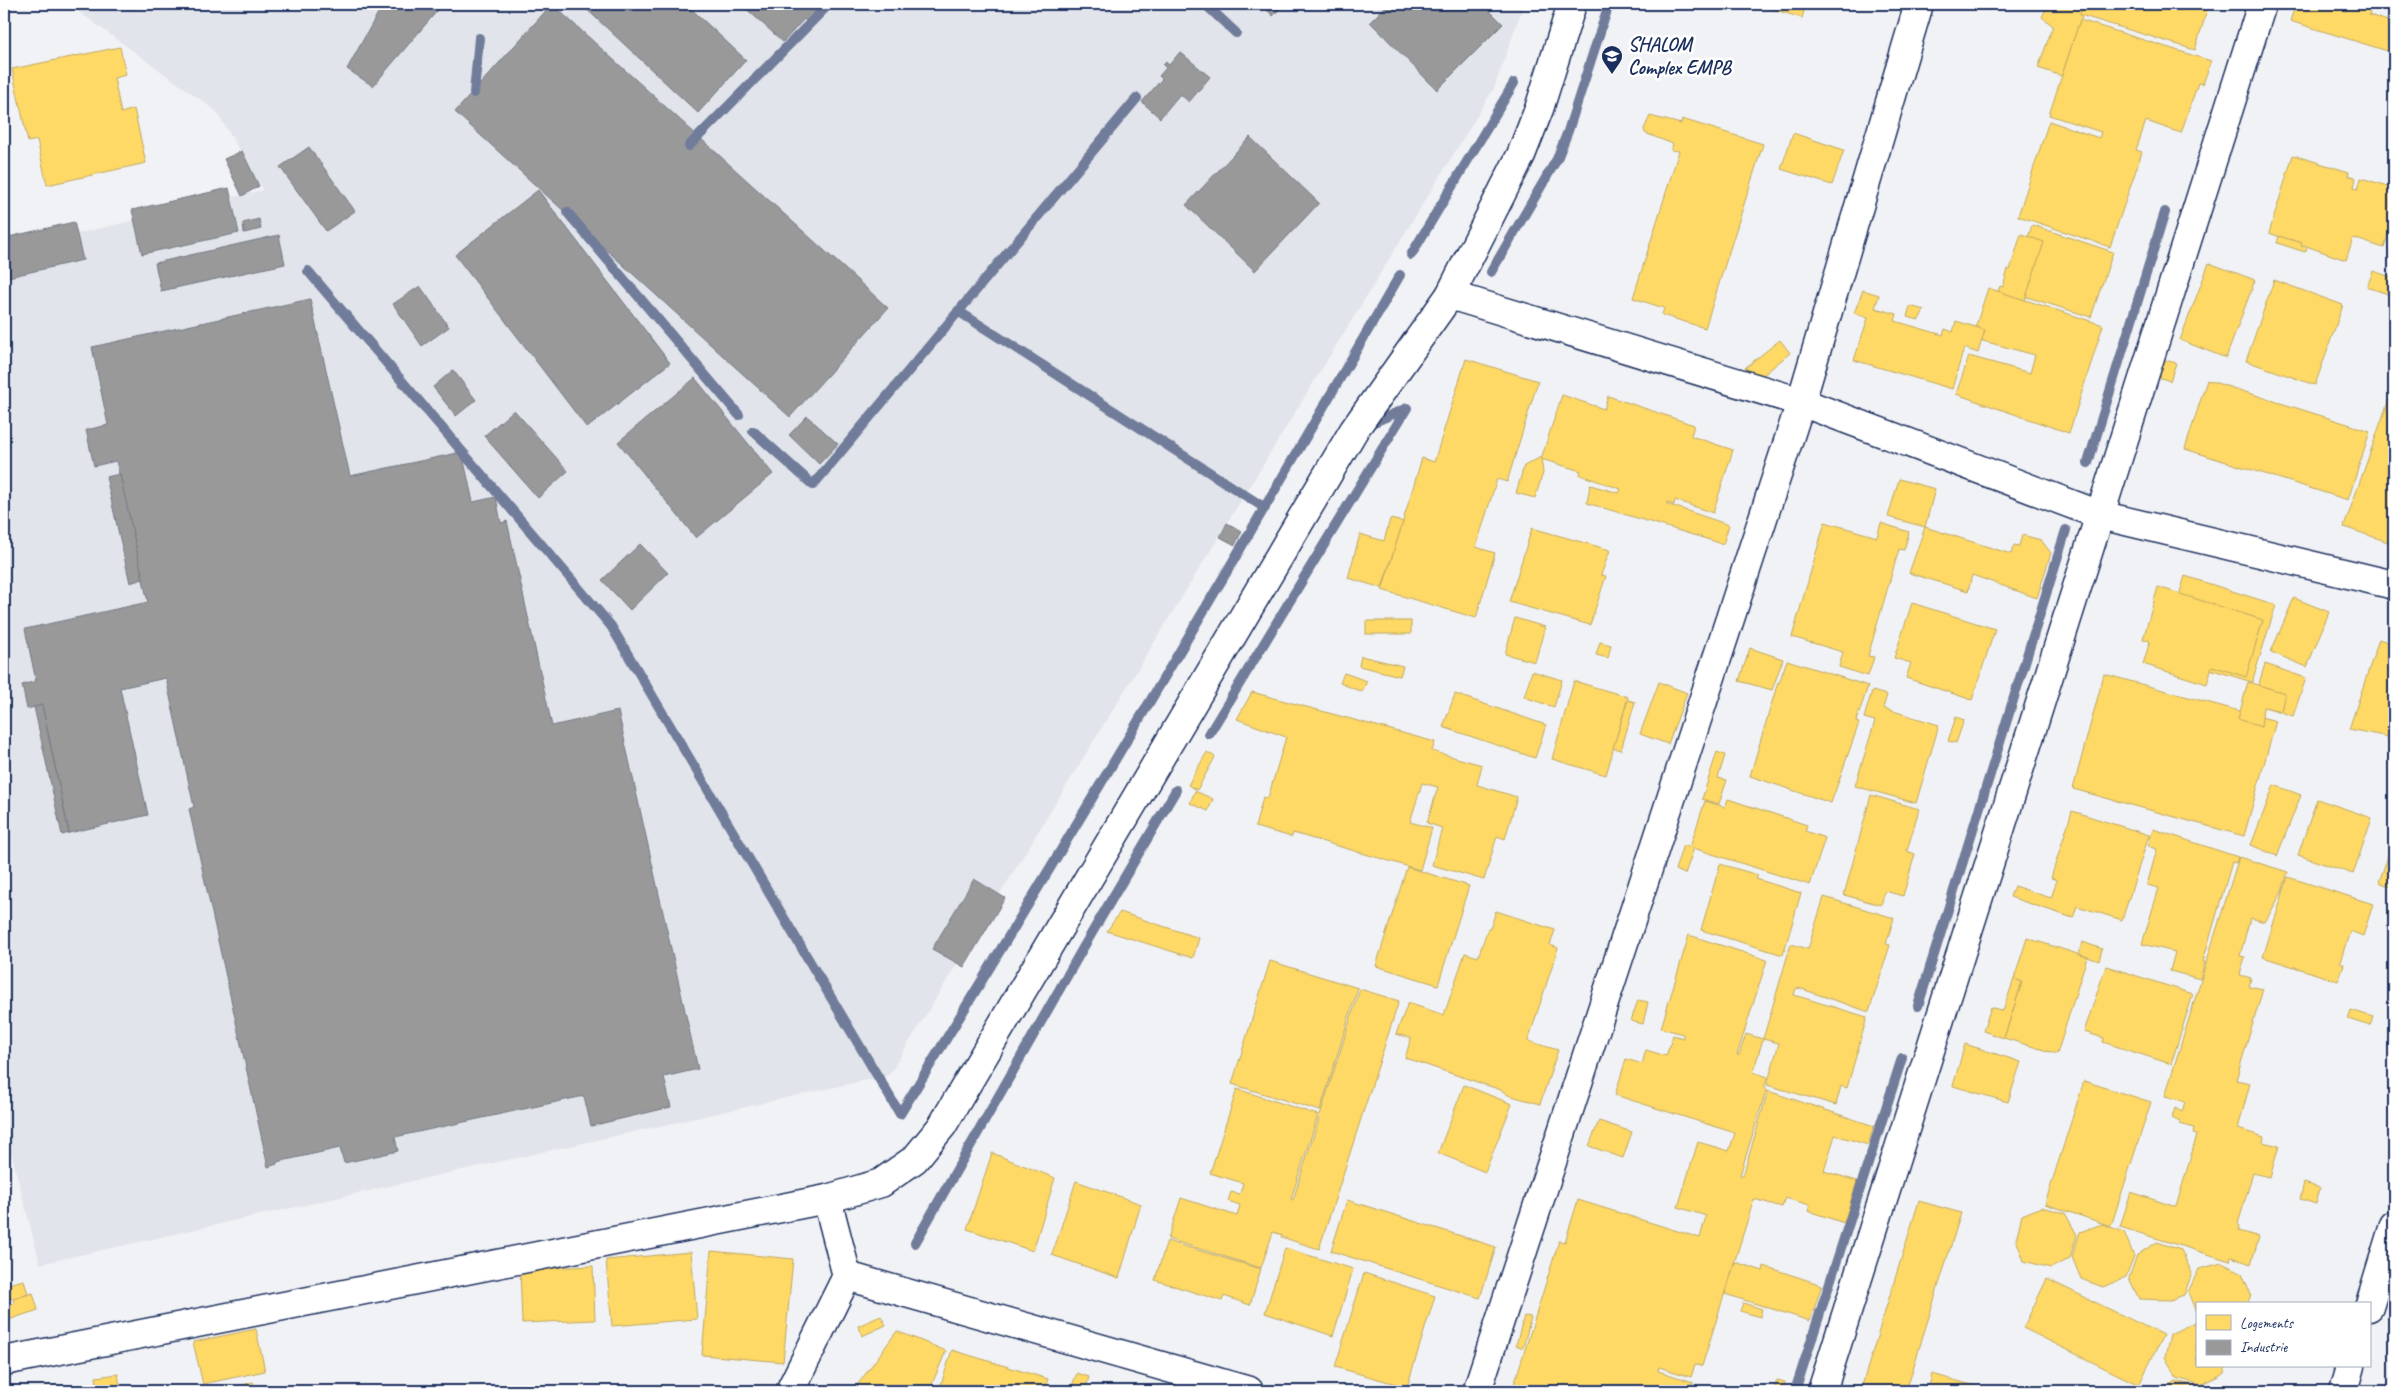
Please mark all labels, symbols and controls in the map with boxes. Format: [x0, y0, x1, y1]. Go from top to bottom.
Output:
place label: SHALOM Complex EMPB [1628, 32, 1733, 80]
school or university icon: SHALOM Complex EMPB [1600, 44, 1624, 75]
legend [2196, 1302, 2370, 1368]
text: Logements [2240, 1314, 2295, 1333]
text: Industrie [2240, 1338, 2288, 1357]

